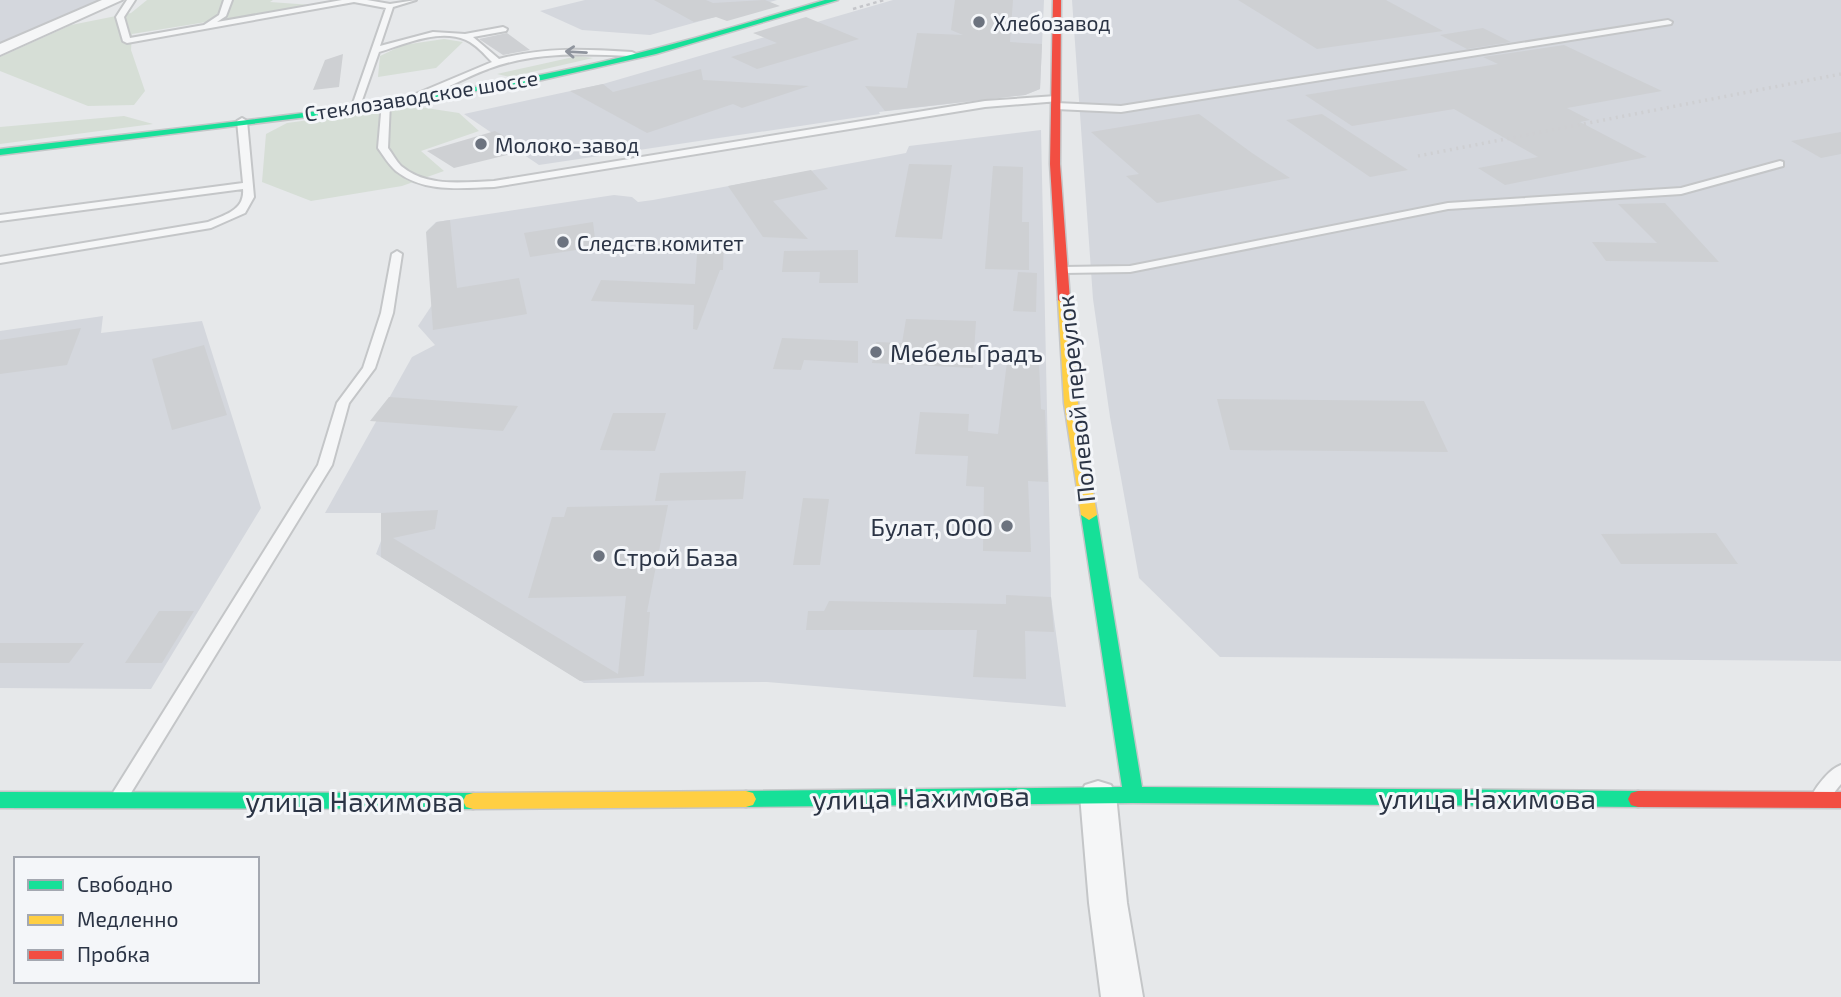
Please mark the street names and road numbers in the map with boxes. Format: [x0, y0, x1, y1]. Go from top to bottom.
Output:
street label: Стеклозаводское шоссе [302, 64, 540, 126]
street label: Полевой переулок [1050, 294, 1101, 504]
street label: улица Нахимова [812, 778, 1030, 816]
street label: улица Нахимова [1378, 781, 1596, 815]
street label: улица Нахимова [245, 784, 463, 818]

